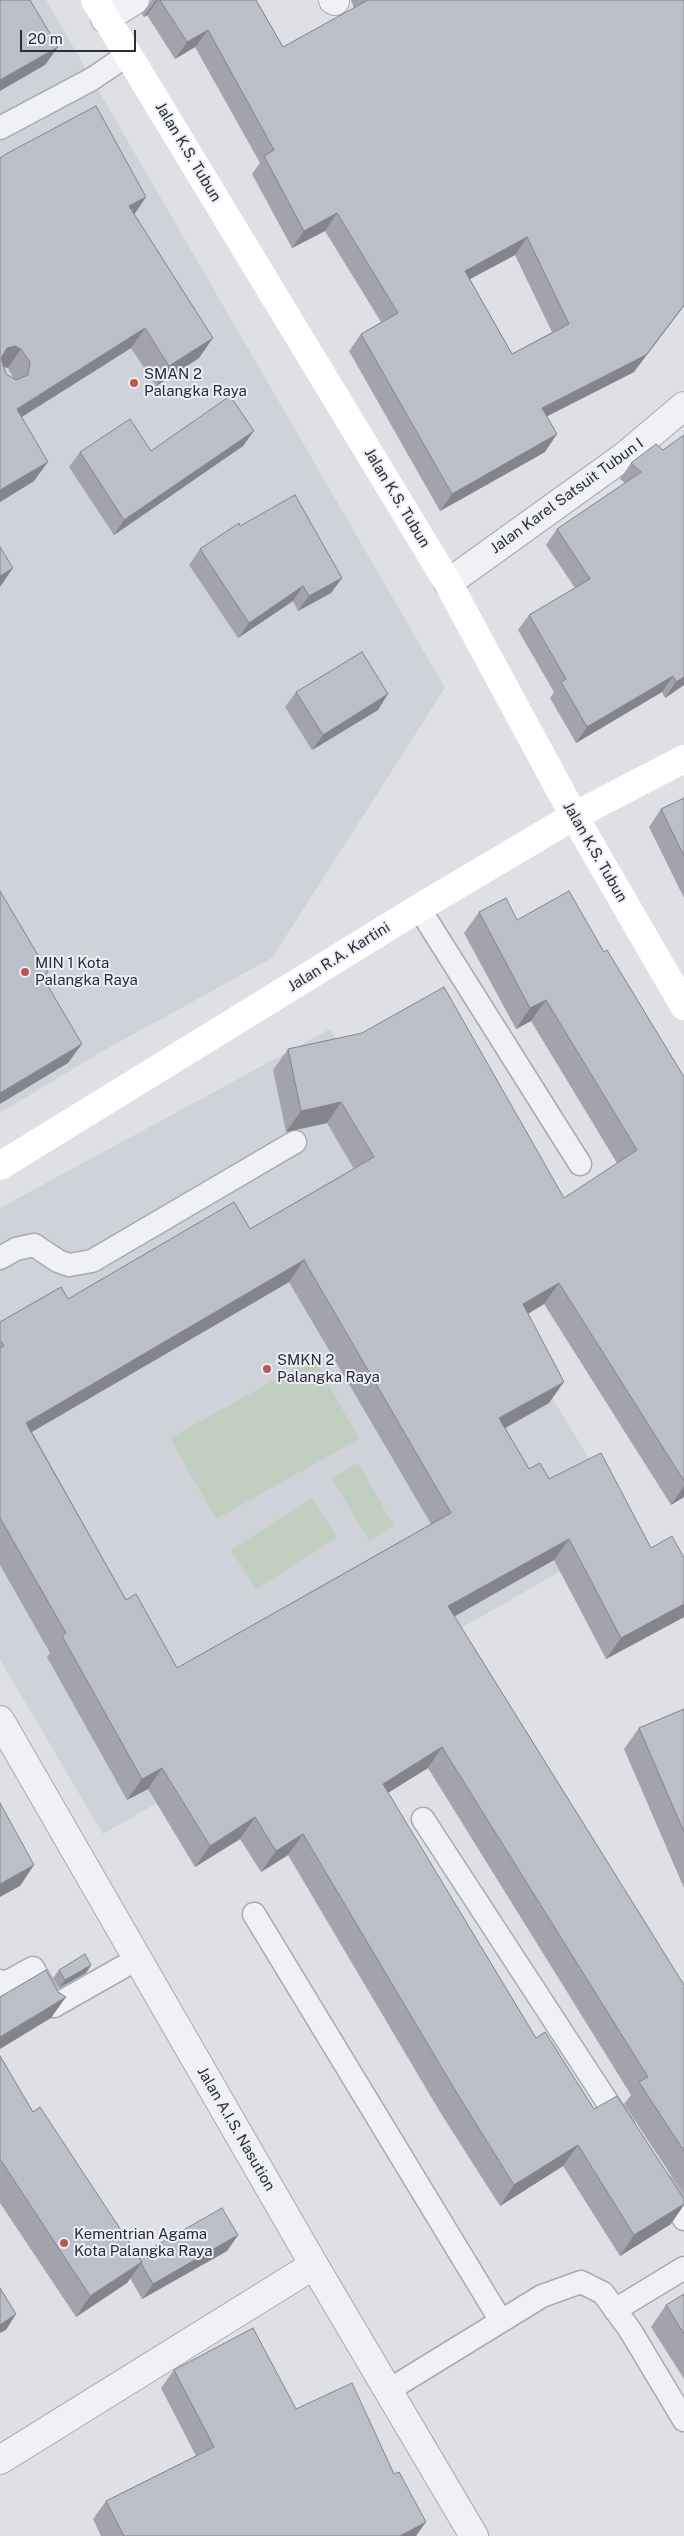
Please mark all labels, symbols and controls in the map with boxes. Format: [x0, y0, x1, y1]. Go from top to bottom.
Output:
scale bar [22, 20, 139, 52]
text: 20 m [28, 30, 63, 47]
street label: Jalan K.S. Tubun [151, 99, 225, 205]
place label: SMAN 2 Palangka Raya [144, 365, 247, 400]
marker: SMAN 2 Palangka Raya [128, 377, 140, 389]
street label: Jalan Karel Satsuit Tubun I [487, 434, 647, 558]
street label: Jalan K.S. Tubun [360, 445, 434, 551]
street label: Jalan K.S. Tubun [559, 799, 631, 905]
street label: Jalan R.A. Kartini [285, 918, 393, 996]
place label: MIN 1 Kota Palangka Raya [35, 954, 138, 989]
marker: MIN 1 Kota Palangka Raya [19, 966, 31, 978]
place label: SMKN 2 Palangka Raya [277, 1351, 380, 1386]
marker: SMKN 2 Palangka Raya [261, 1363, 273, 1375]
street label: Jalan A.I.S. Nasution [193, 2064, 279, 2194]
place label: Kementrian Agama Kota Palangka Raya [74, 2225, 212, 2260]
marker: Kementrian Agama Kota Palangka Raya [58, 2237, 70, 2249]

